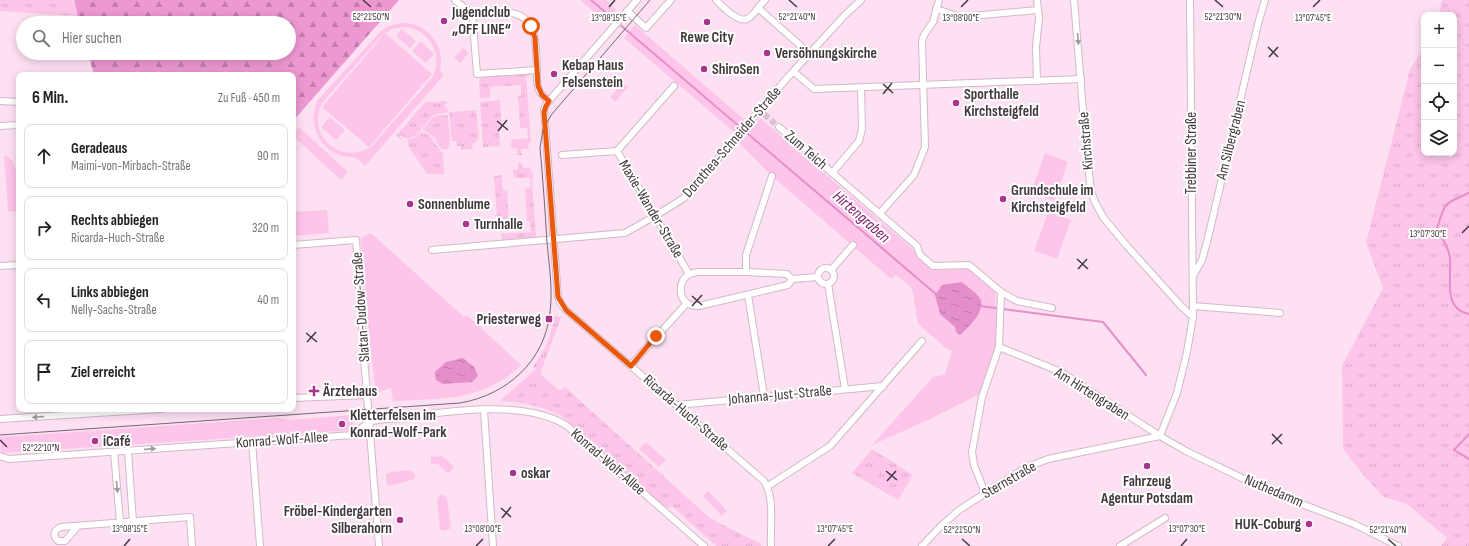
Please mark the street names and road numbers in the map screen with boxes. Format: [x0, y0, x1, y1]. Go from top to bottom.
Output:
street label: Dorothea-Schneider-Straße [678, 82, 786, 202]
street label: Am Silbergraben [1212, 98, 1250, 183]
street label: Kirchstraße [1074, 111, 1098, 171]
street label: Trebbiner Straße [1182, 112, 1201, 194]
street label: Zum Teich [781, 126, 831, 174]
street label: Maxie-Wander-Straße [614, 157, 688, 261]
street label: Slatan-Dudow-Straße [348, 251, 374, 363]
street label: Am Hirtengraben [1050, 363, 1133, 425]
street label: Ricarda-Huch-Straße [639, 370, 733, 456]
street label: Johanna-Just-Straße [727, 381, 832, 409]
street label: Konrad-Wolf-Allee [567, 424, 649, 500]
street label: Konrad-Wolf-Allee [235, 427, 329, 453]
street label: Sternstraße [978, 457, 1040, 503]
street label: Nuthedamm [1242, 470, 1306, 512]

